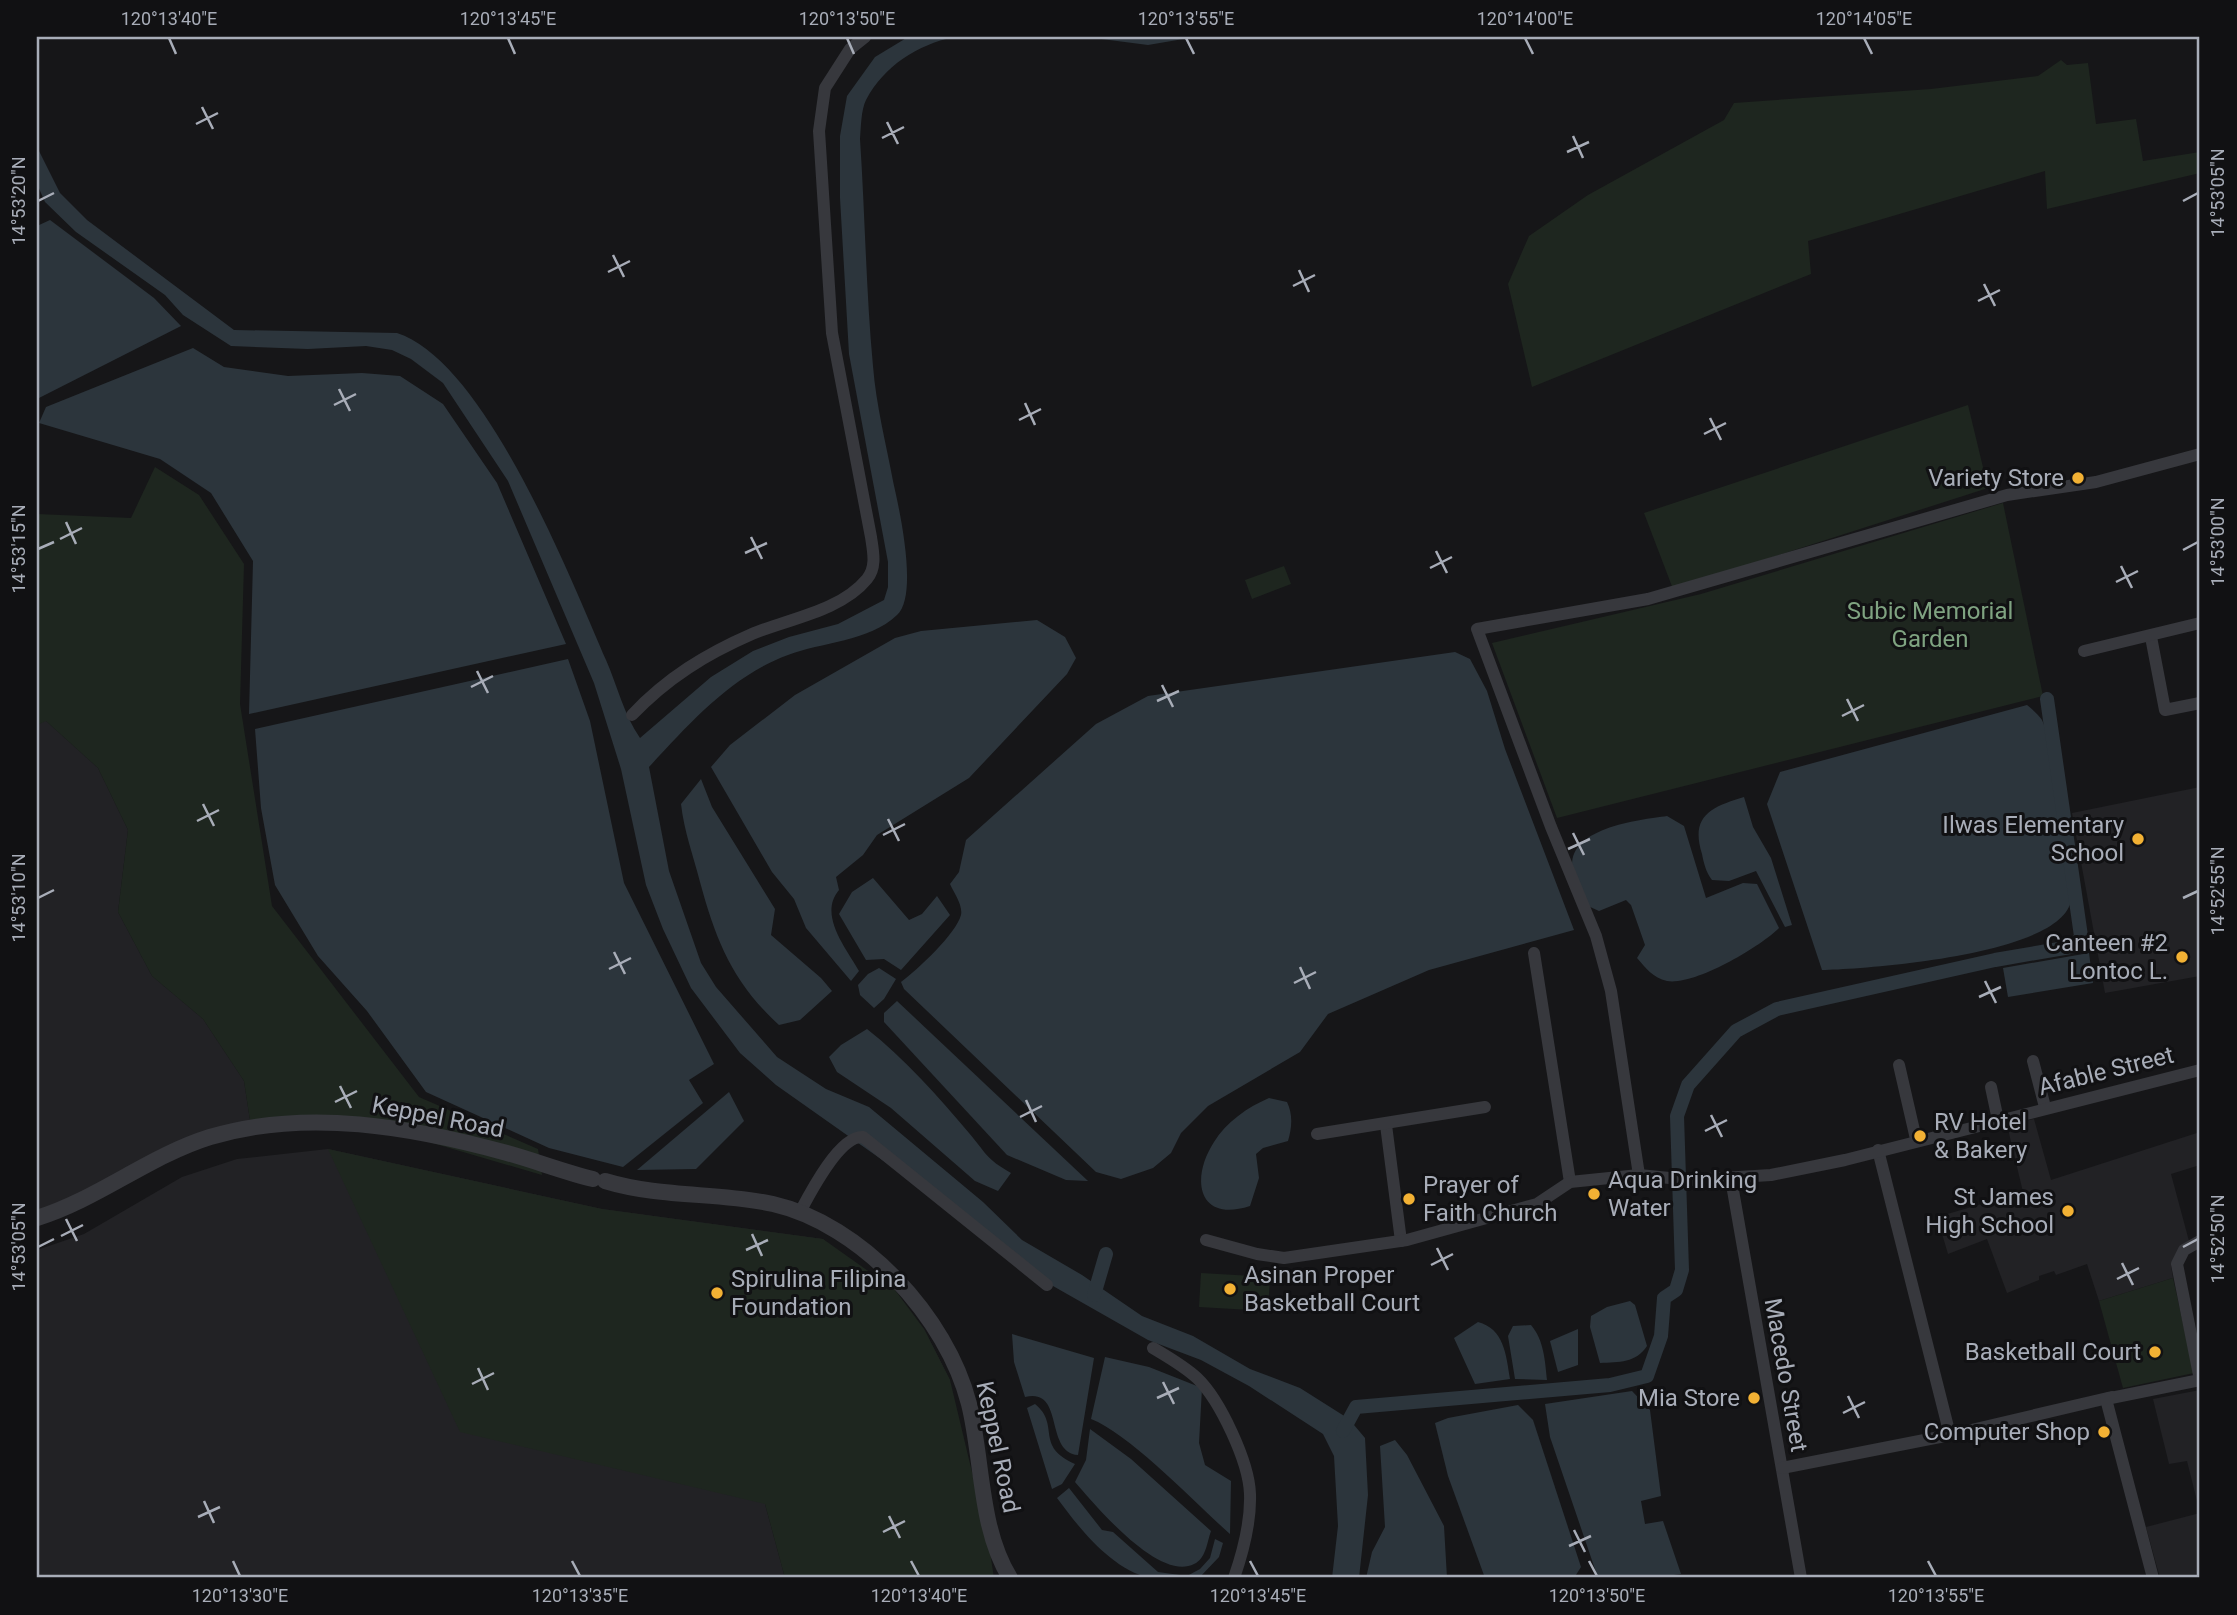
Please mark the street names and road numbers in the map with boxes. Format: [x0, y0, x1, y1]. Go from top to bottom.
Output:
street label: Afable Street [2035, 1041, 2177, 1101]
street label: Keppel Road [370, 1090, 506, 1144]
street label: Macedo Street [1759, 1296, 1813, 1454]
street label: Keppel Road [970, 1379, 1026, 1515]

